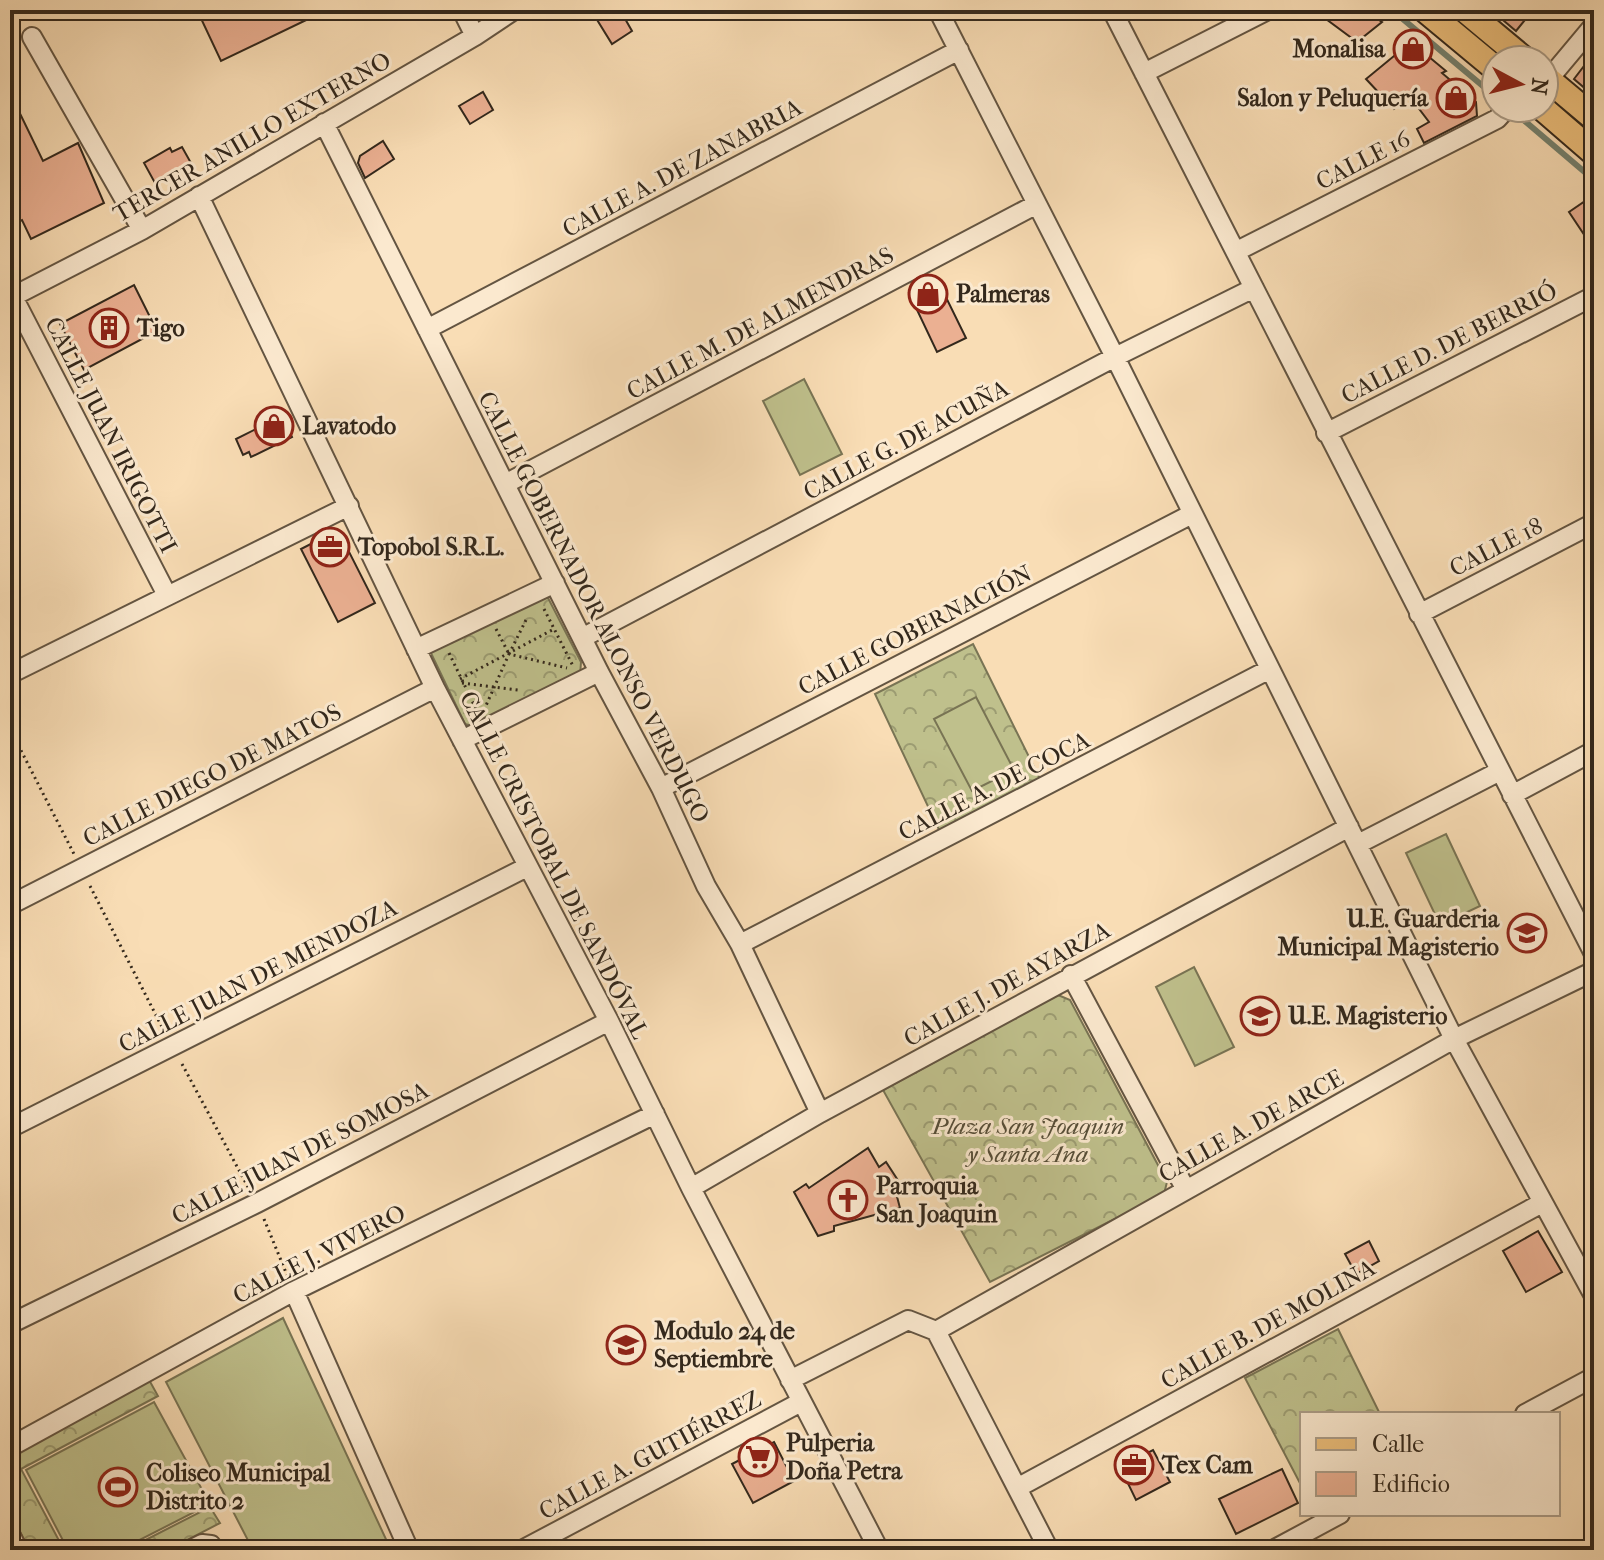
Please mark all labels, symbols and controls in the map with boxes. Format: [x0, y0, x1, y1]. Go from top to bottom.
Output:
shop icon: Monalisa [1392, 28, 1434, 70]
place label: Monalisa [1293, 35, 1386, 63]
north arrow [1480, 44, 1560, 124]
street label: TERCER ANILLO EXTERNO [108, 46, 396, 228]
text: N [1525, 76, 1553, 96]
shop icon: Salon y Peluquería [1435, 77, 1477, 119]
place label: Salon y Peluquería [1237, 84, 1429, 112]
street label: CALLE A. DE ZANABRIA [558, 93, 807, 243]
street label: CALLE 16 [1311, 124, 1416, 196]
street label: CALLE M. DE ALMENDRAS [622, 241, 898, 405]
shop icon: Palmeras [907, 273, 949, 315]
street label: CALLE D. DE BERRIÓ [1336, 276, 1562, 410]
place label: Palmeras [956, 280, 1050, 308]
building icon: Tigo [88, 307, 130, 349]
street label: CALLE JUAN IRIGOTTI [39, 312, 183, 558]
place label: Tigo [136, 314, 185, 342]
street label: CALLE G. DE ACUÑA [799, 374, 1014, 506]
street label: CALLE GOBERNADOR ALONSO VERDUGO [473, 387, 715, 827]
shop icon: Lavatodo [253, 405, 295, 447]
place label: Lavatodo [302, 412, 396, 440]
street label: CALLE 18 [1445, 512, 1547, 582]
office icon: Topobol S.R.L. [309, 526, 351, 568]
place label: Topobol S.R.L. [357, 533, 505, 561]
street label: CALLE GOBERNACIÓN [793, 558, 1037, 701]
street label: CALLE CRISTOBAL DE SANDÓVAL [454, 686, 655, 1044]
street label: CALLE DIEGO DE MATOS [78, 698, 346, 852]
street label: CALLE A. DE COCA [894, 725, 1095, 846]
street label: CALLE JUAN DE MENDOZA [114, 893, 402, 1059]
place label: U.E. Guarderia Municipal Magisterio [1278, 905, 1500, 961]
school or university icon: U.E. Guarderia Municipal Magisterio [1506, 912, 1548, 954]
street label: CALLE J. DE AYARZA [899, 915, 1115, 1052]
school or university icon: U.E. Magisterio [1239, 995, 1281, 1037]
place label: U.E. Magisterio [1287, 1002, 1447, 1030]
street label: CALLE A. DE ARCE [1154, 1064, 1348, 1188]
street label: CALLE JUAN DE SOMOSA [167, 1076, 433, 1230]
park label: Plaza San Joaquin y Santa Ana [931, 1112, 1124, 1168]
place label: Parroquia San Joaquin [876, 1172, 998, 1228]
church icon: Parroquia San Joaquin [827, 1179, 869, 1221]
street label: CALLE J. VIVERO [228, 1198, 410, 1310]
street label: CALLE B. DE MOLINA [1156, 1253, 1381, 1395]
place label: Modulo 24 de Septiembre [654, 1317, 795, 1373]
school or university icon: Modulo 24 de Septiembre [605, 1324, 647, 1366]
street label: CALLE A. GUTIÉRREZ [534, 1384, 766, 1525]
legend [1300, 1412, 1560, 1516]
place label: Pulperia Doña Petra [786, 1429, 903, 1485]
text: Calle [1372, 1430, 1424, 1458]
supermarket icon: Pulperia Doña Petra [737, 1436, 779, 1478]
office icon: Tex Cam [1113, 1444, 1155, 1486]
place label: Tex Cam [1161, 1451, 1254, 1479]
place label: Coliseo Municipal Distrito 2 [146, 1459, 331, 1515]
sports icon: Coliseo Municipal Distrito 2 [97, 1466, 139, 1508]
text: Edificio [1372, 1470, 1450, 1498]

